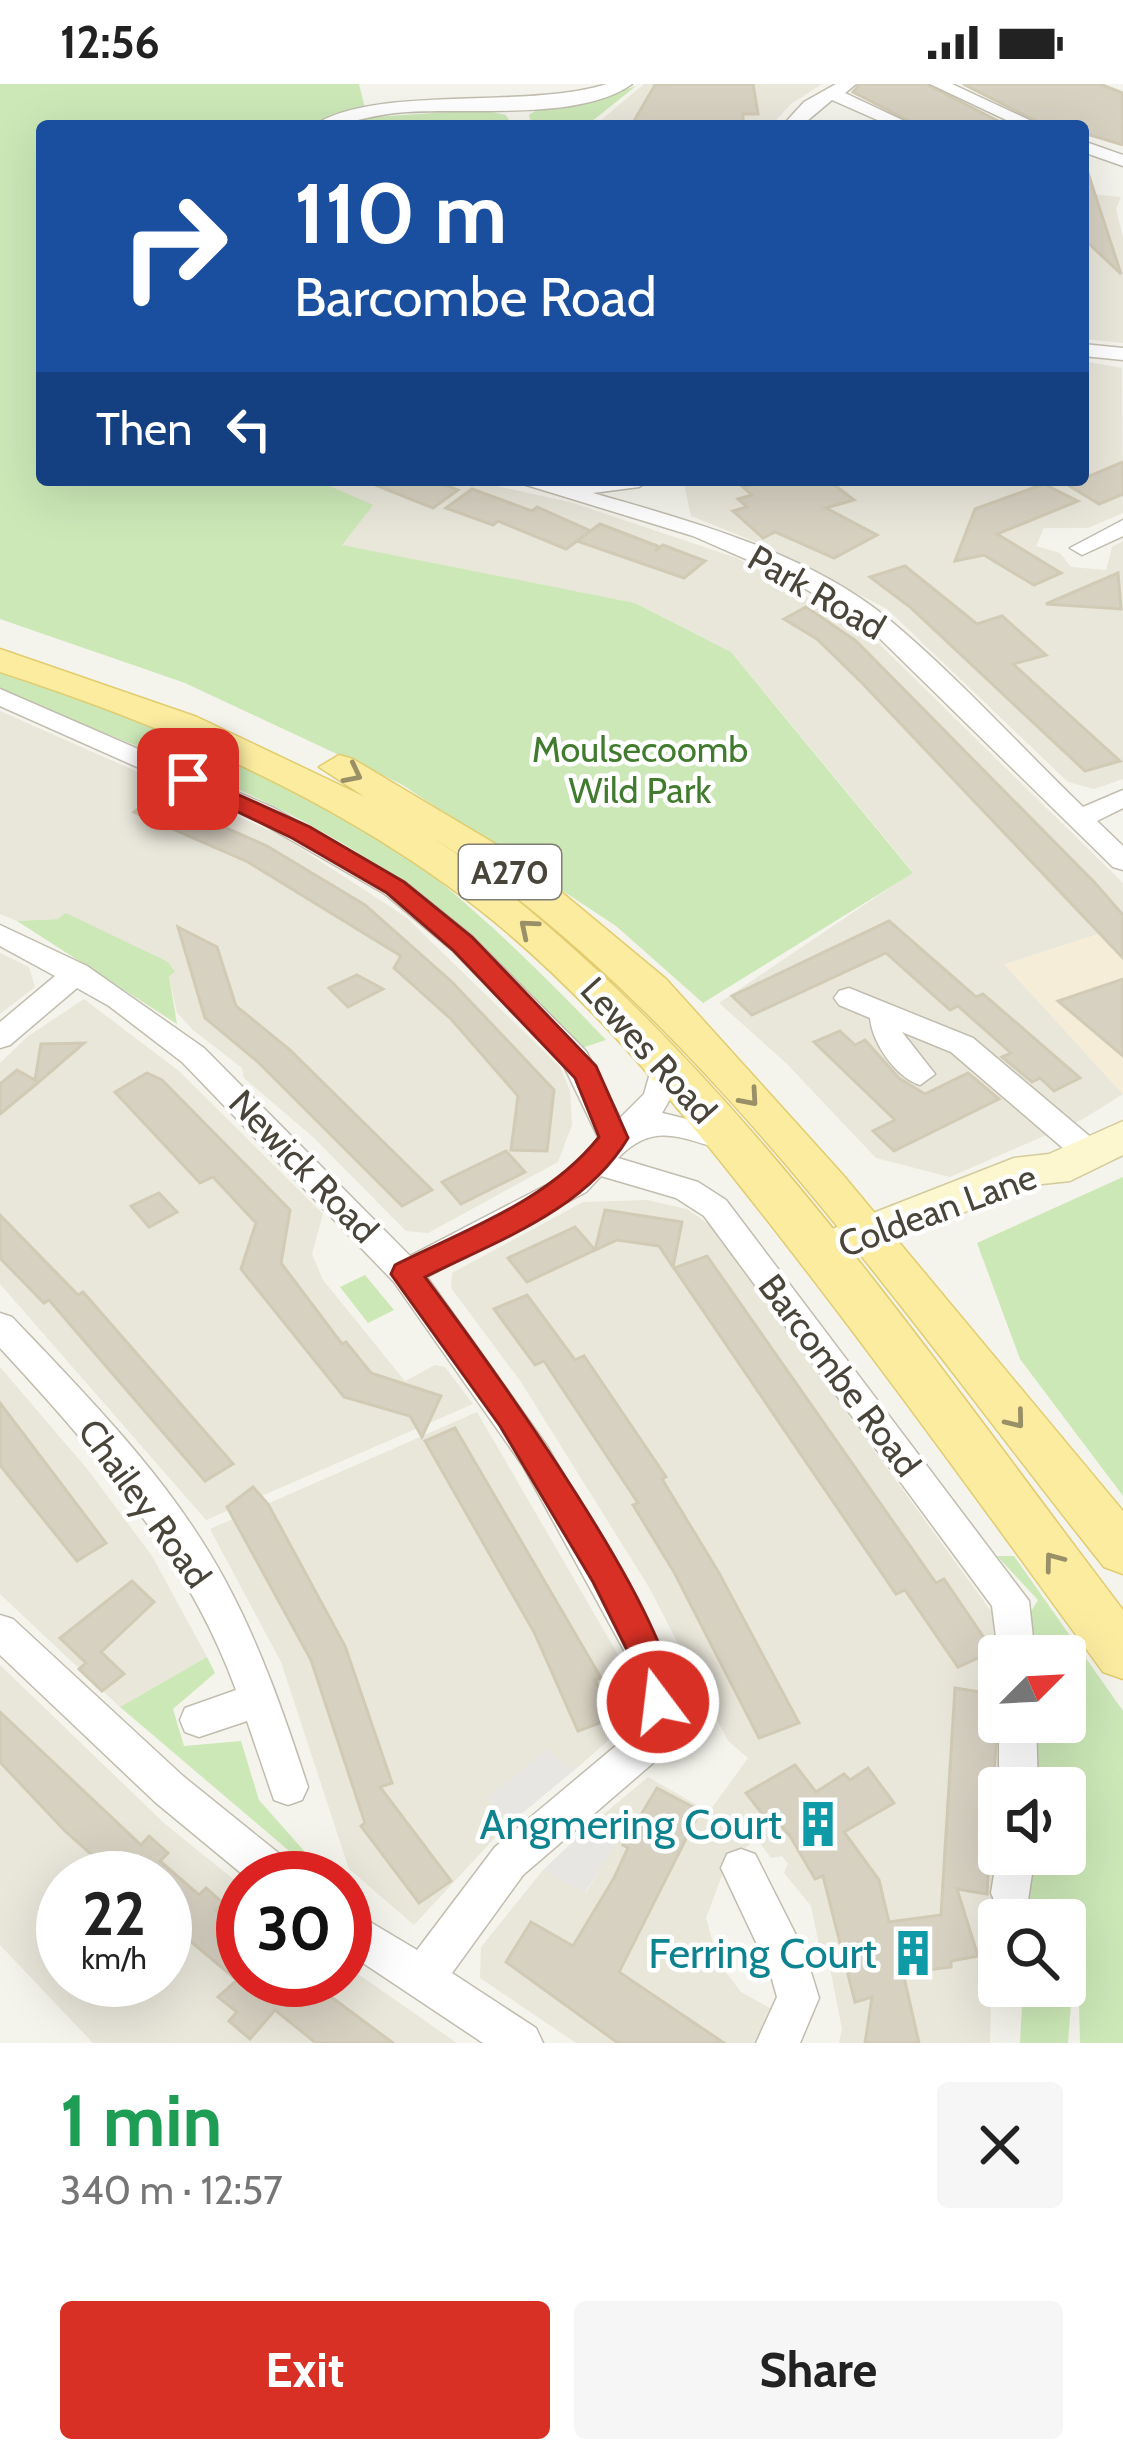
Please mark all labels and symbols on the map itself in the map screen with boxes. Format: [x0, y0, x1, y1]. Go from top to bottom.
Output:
street label: Park Road [741, 535, 893, 649]
park label: Moulsecoomb Wild Park [532, 727, 748, 812]
pin [137, 728, 239, 830]
one-way arrow [341, 760, 363, 783]
road number: A270 [459, 845, 561, 899]
one-way arrow [519, 921, 541, 943]
street label: Lewes Road [572, 968, 726, 1132]
street label: Newick Road [220, 1080, 388, 1252]
one-way arrow [736, 1084, 758, 1106]
street label: Coldean Lane [832, 1154, 1042, 1266]
street label: Barcombe Road [750, 1265, 930, 1485]
one-way arrow [1002, 1406, 1024, 1428]
street label: Chailey Road [69, 1410, 221, 1596]
one-way arrow [1046, 1552, 1068, 1574]
north arrow [978, 1635, 1086, 1743]
position arrow [595, 1639, 721, 1765]
place label: Angmering Court [480, 1798, 782, 1850]
building icon: Angmering Court [793, 1799, 843, 1849]
speed limit sign: 30 [216, 1851, 372, 2007]
place label: Ferring Court [648, 1927, 877, 1979]
building icon: Ferring Court [888, 1928, 938, 1978]

